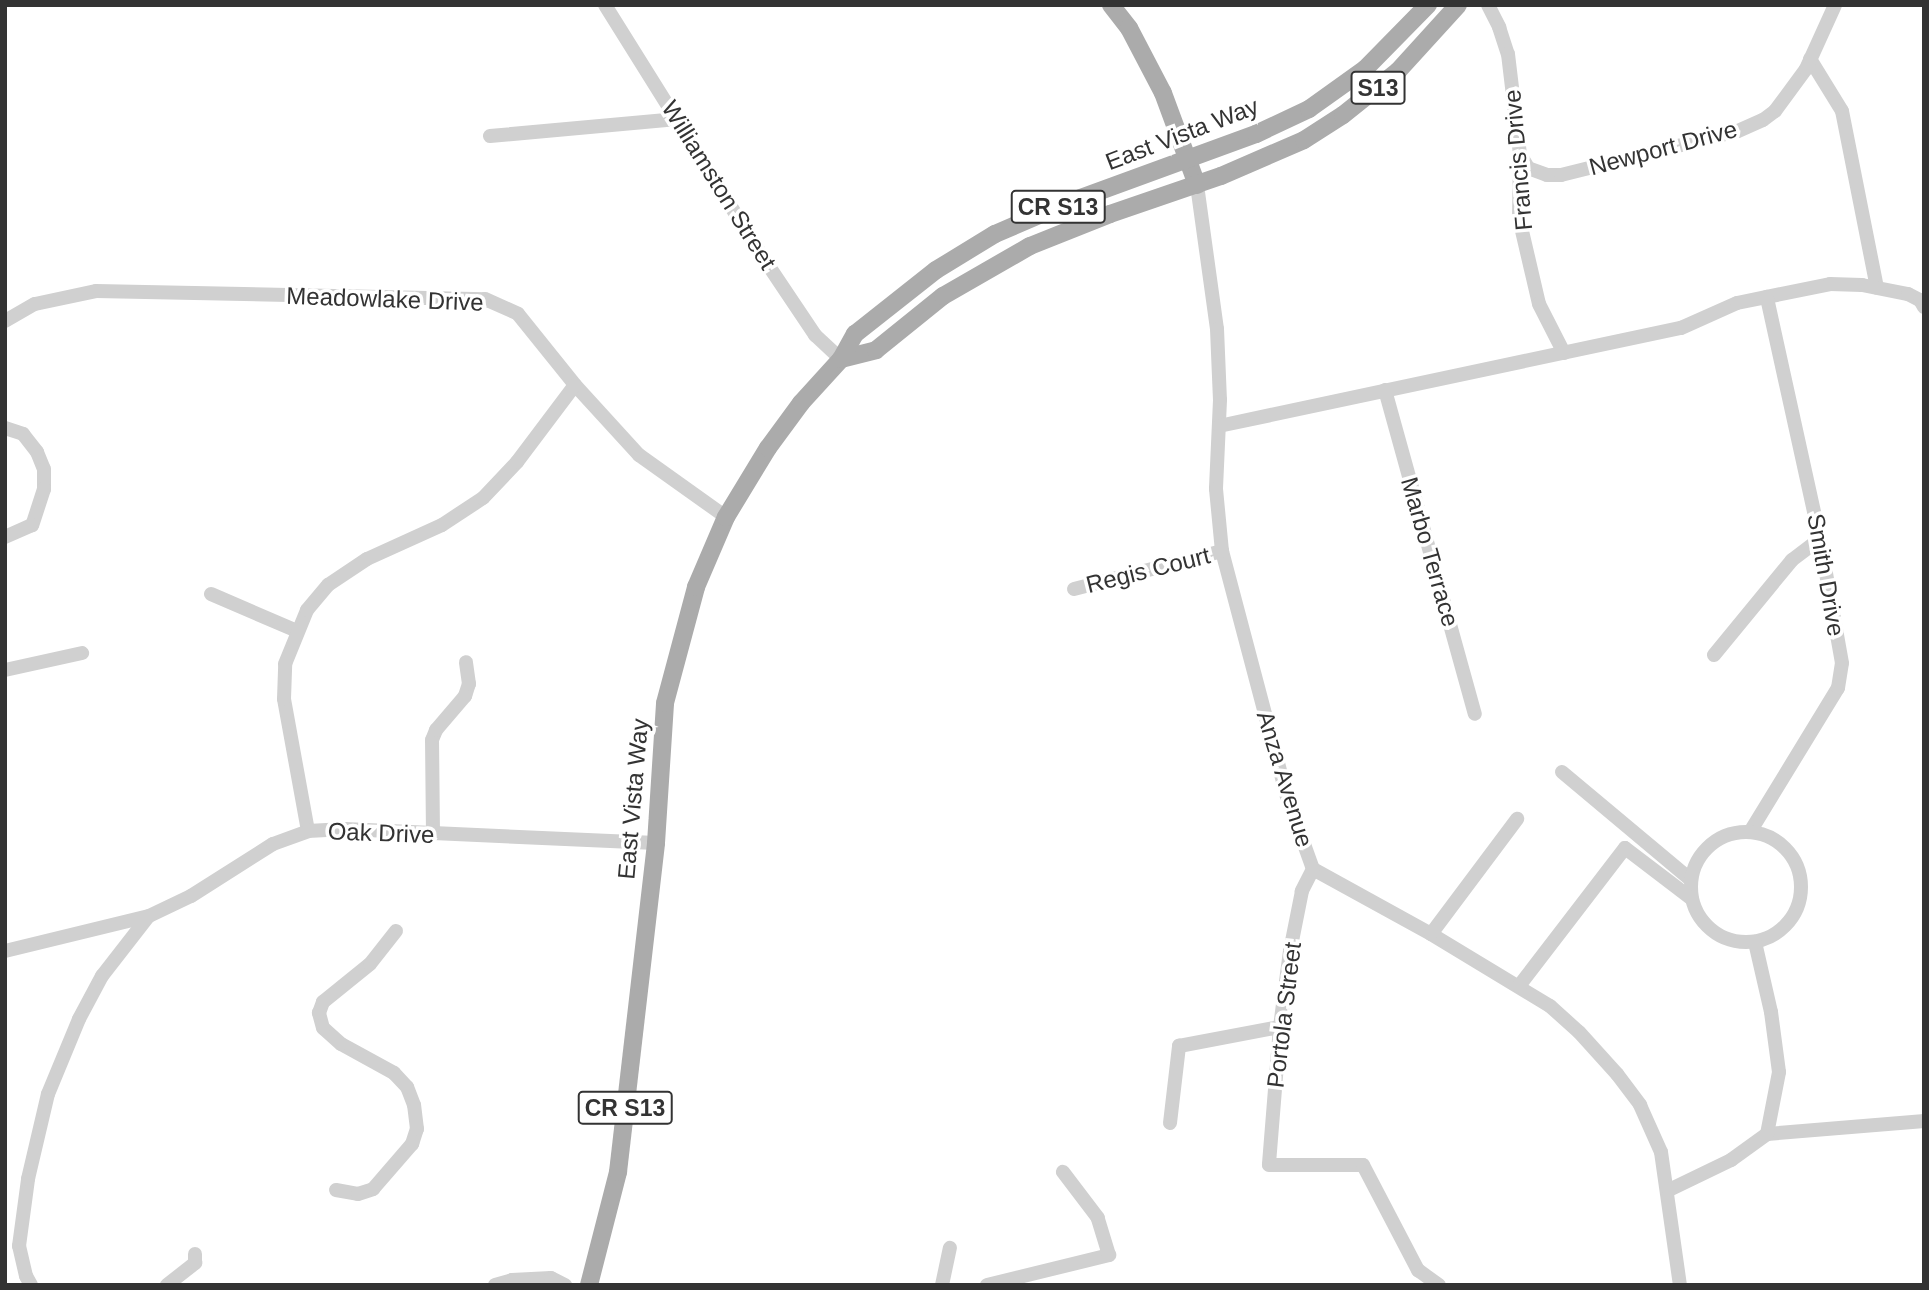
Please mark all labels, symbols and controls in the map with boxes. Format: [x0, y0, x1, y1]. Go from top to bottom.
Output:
road number: S13 [1350, 68, 1406, 108]
street label: Francis Drive [1497, 88, 1539, 232]
street label: East Vista Way [1102, 92, 1262, 176]
street label: Williamston Street [656, 95, 782, 275]
street label: Newport Drive [1586, 114, 1740, 182]
road number: CR S13 [1009, 188, 1107, 227]
street label: Meadowlake Drive [286, 281, 484, 317]
street label: Marbo Terrace [1395, 474, 1465, 630]
street label: Smith Drive [1801, 511, 1851, 639]
street label: Regis Court [1083, 541, 1213, 599]
street label: Anza Avenue [1250, 707, 1320, 851]
street label: East Vista Way [612, 717, 654, 881]
street label: Oak Drive [327, 817, 435, 849]
street label: Portola Street [1261, 940, 1307, 1090]
road number: CR S13 [576, 1088, 674, 1128]

